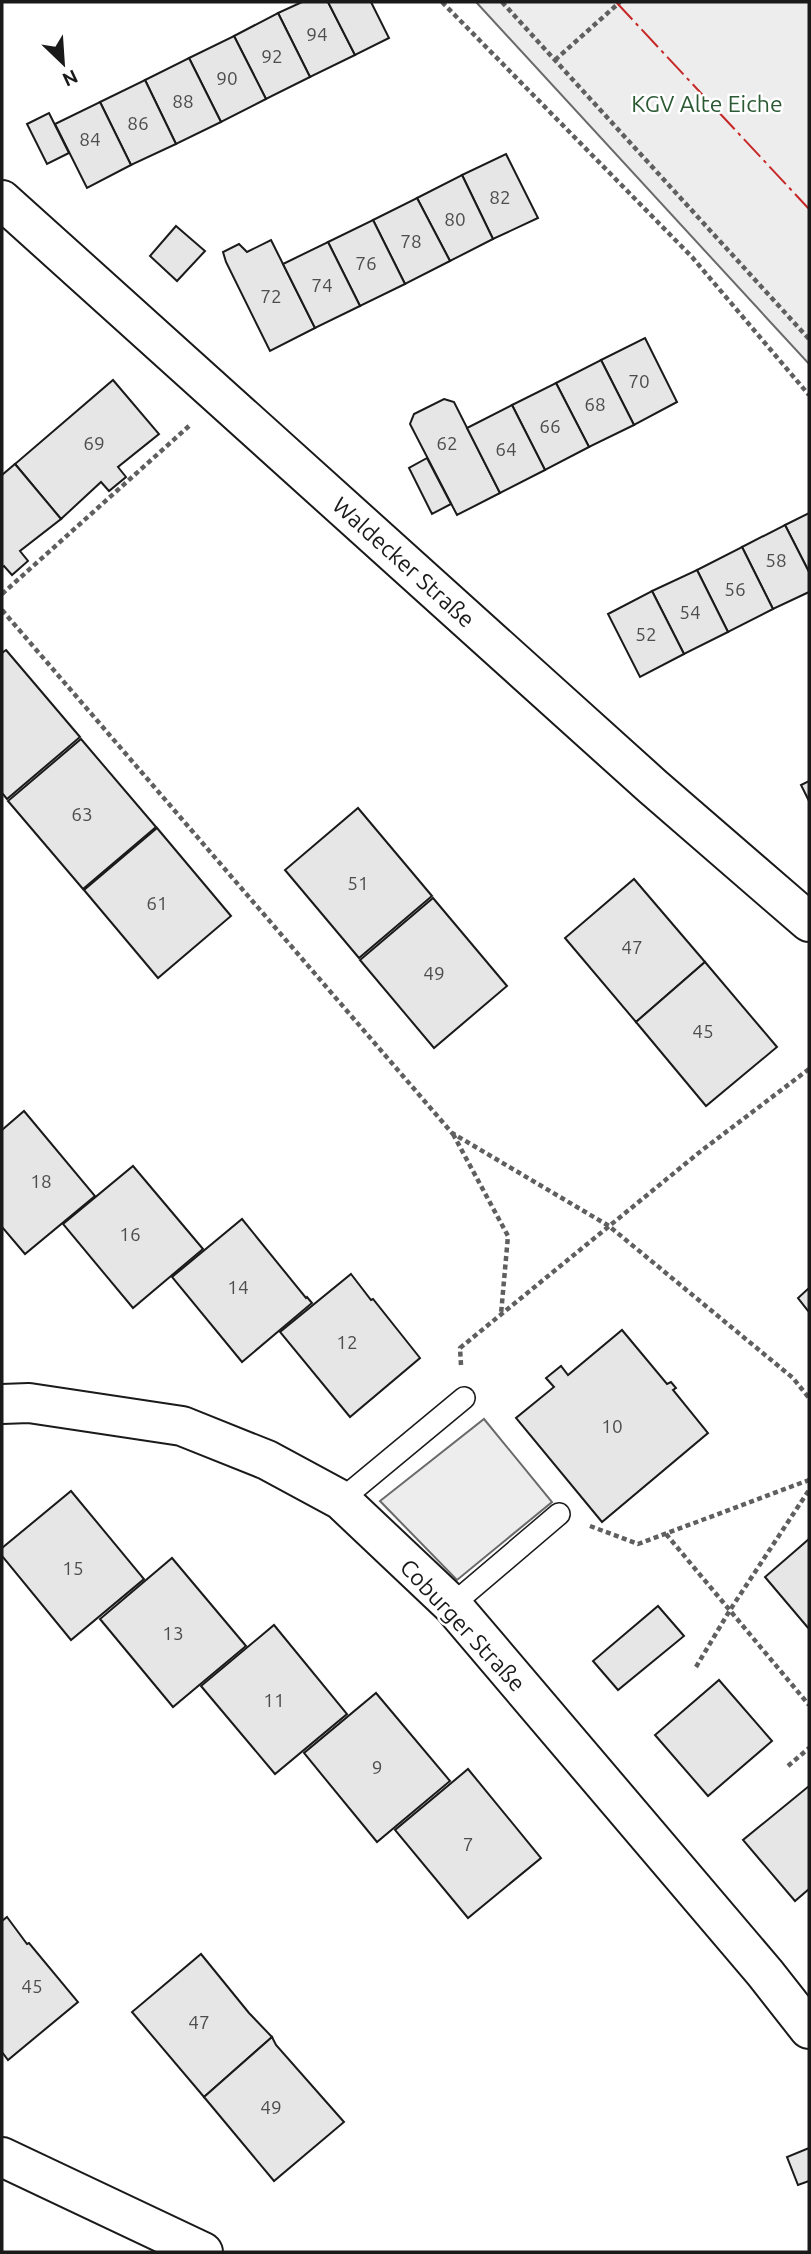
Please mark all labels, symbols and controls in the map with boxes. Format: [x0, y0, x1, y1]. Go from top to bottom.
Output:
house number: 94 [306, 23, 328, 45]
north arrow [28, 28, 98, 98]
house number: 92 [261, 45, 283, 67]
text: N [59, 65, 81, 91]
house number: 90 [216, 67, 238, 89]
house number: 88 [172, 90, 194, 112]
park label: KGV Alte Eiche [631, 91, 783, 116]
house number: 86 [127, 112, 149, 134]
house number: 84 [79, 128, 101, 150]
house number: 82 [489, 186, 511, 208]
house number: 80 [444, 208, 466, 230]
house number: 78 [400, 230, 422, 252]
house number: 76 [355, 252, 377, 274]
house number: 74 [311, 274, 333, 296]
house number: 72 [260, 285, 282, 307]
house number: 70 [628, 370, 650, 392]
house number: 68 [584, 393, 606, 415]
house number: 66 [539, 415, 561, 437]
house number: 69 [83, 432, 105, 454]
house number: 62 [436, 432, 458, 454]
house number: 64 [495, 438, 517, 460]
street label: Waldecker Straße [328, 492, 480, 632]
house number: 58 [765, 549, 787, 571]
house number: 56 [724, 578, 746, 600]
house number: 54 [679, 601, 701, 623]
house number: 52 [635, 623, 657, 645]
house number: 63 [71, 803, 93, 825]
house number: 51 [347, 872, 369, 894]
house number: 61 [146, 892, 168, 914]
house number: 47 [621, 936, 643, 958]
house number: 49 [423, 962, 445, 984]
house number: 45 [692, 1020, 714, 1042]
house number: 18 [30, 1170, 52, 1192]
house number: 16 [119, 1223, 141, 1245]
house number: 14 [227, 1276, 249, 1298]
house number: 12 [336, 1331, 358, 1353]
house number: 10 [601, 1415, 623, 1437]
street label: Coburger Straße [396, 1554, 530, 1696]
house number: 15 [62, 1557, 84, 1579]
house number: 13 [162, 1622, 184, 1644]
house number: 11 [263, 1689, 285, 1711]
house number: 9 [372, 1756, 382, 1778]
house number: 7 [463, 1833, 473, 1855]
house number: 45 [21, 1975, 43, 1997]
house number: 47 [188, 2011, 210, 2033]
house number: 49 [260, 2096, 282, 2118]

